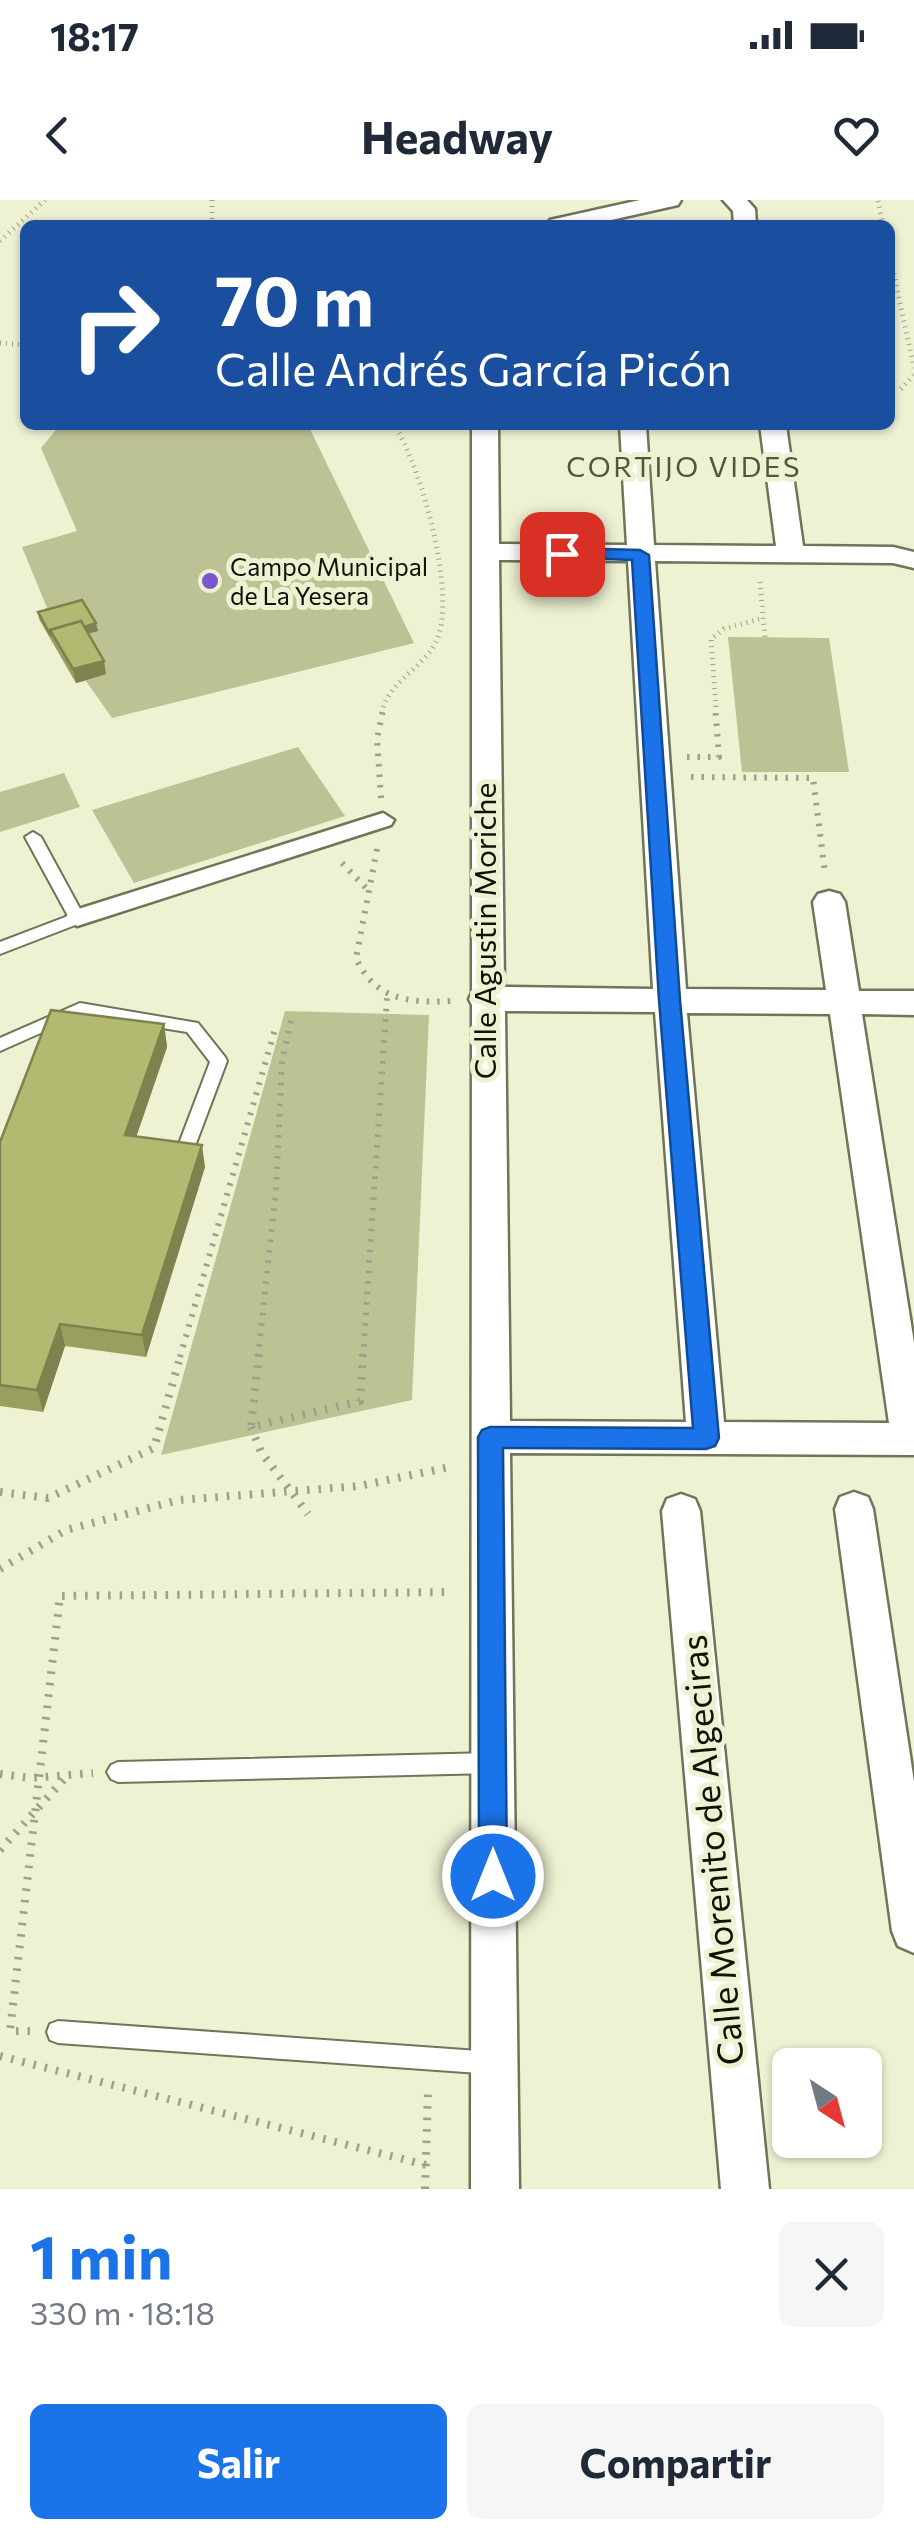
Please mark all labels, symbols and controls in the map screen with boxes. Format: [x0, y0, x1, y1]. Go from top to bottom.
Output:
text: 18:17 [50, 12, 139, 59]
icon: back [30, 108, 85, 163]
text: Headway [361, 108, 553, 163]
icon: heart [829, 108, 884, 163]
text: 70 m [215, 255, 374, 340]
icon: right [50, 260, 180, 390]
text: Calle Andrés García Picón [215, 340, 732, 395]
district label: CORTIJO VIDES [566, 449, 802, 483]
pin [520, 512, 605, 597]
icon: arrive [535, 527, 590, 582]
place label: Campo Municipal de La Yesera [230, 551, 428, 610]
marker: Campo Municipal de La Yesera [199, 570, 221, 592]
street label: Calle Agustin Moriche [465, 783, 502, 1079]
street label: Calle Morenito de Algeciras [670, 1633, 751, 2067]
position arrow [441, 1824, 545, 1928]
north arrow [772, 2048, 882, 2158]
map controls [772, 2048, 882, 2158]
text: 1 min [30, 2218, 172, 2291]
button: close [779, 2222, 884, 2327]
text: 330 m · 18:18 [30, 2292, 215, 2332]
button: Salir [30, 2404, 447, 2519]
button: Compartir [467, 2404, 884, 2519]

